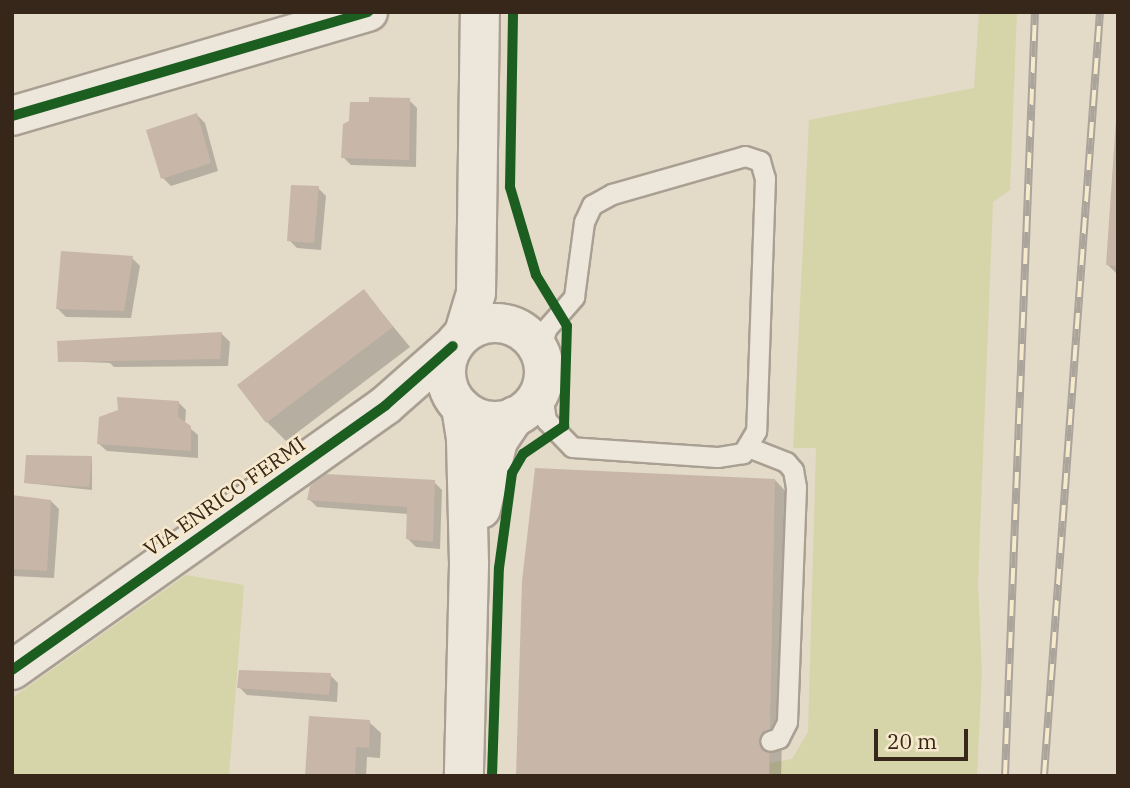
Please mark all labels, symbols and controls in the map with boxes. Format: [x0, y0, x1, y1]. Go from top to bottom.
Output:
street label: VIA ENRICO FERMI [138, 431, 310, 561]
scale bar [878, 714, 972, 758]
text: 20 m [887, 727, 937, 755]

